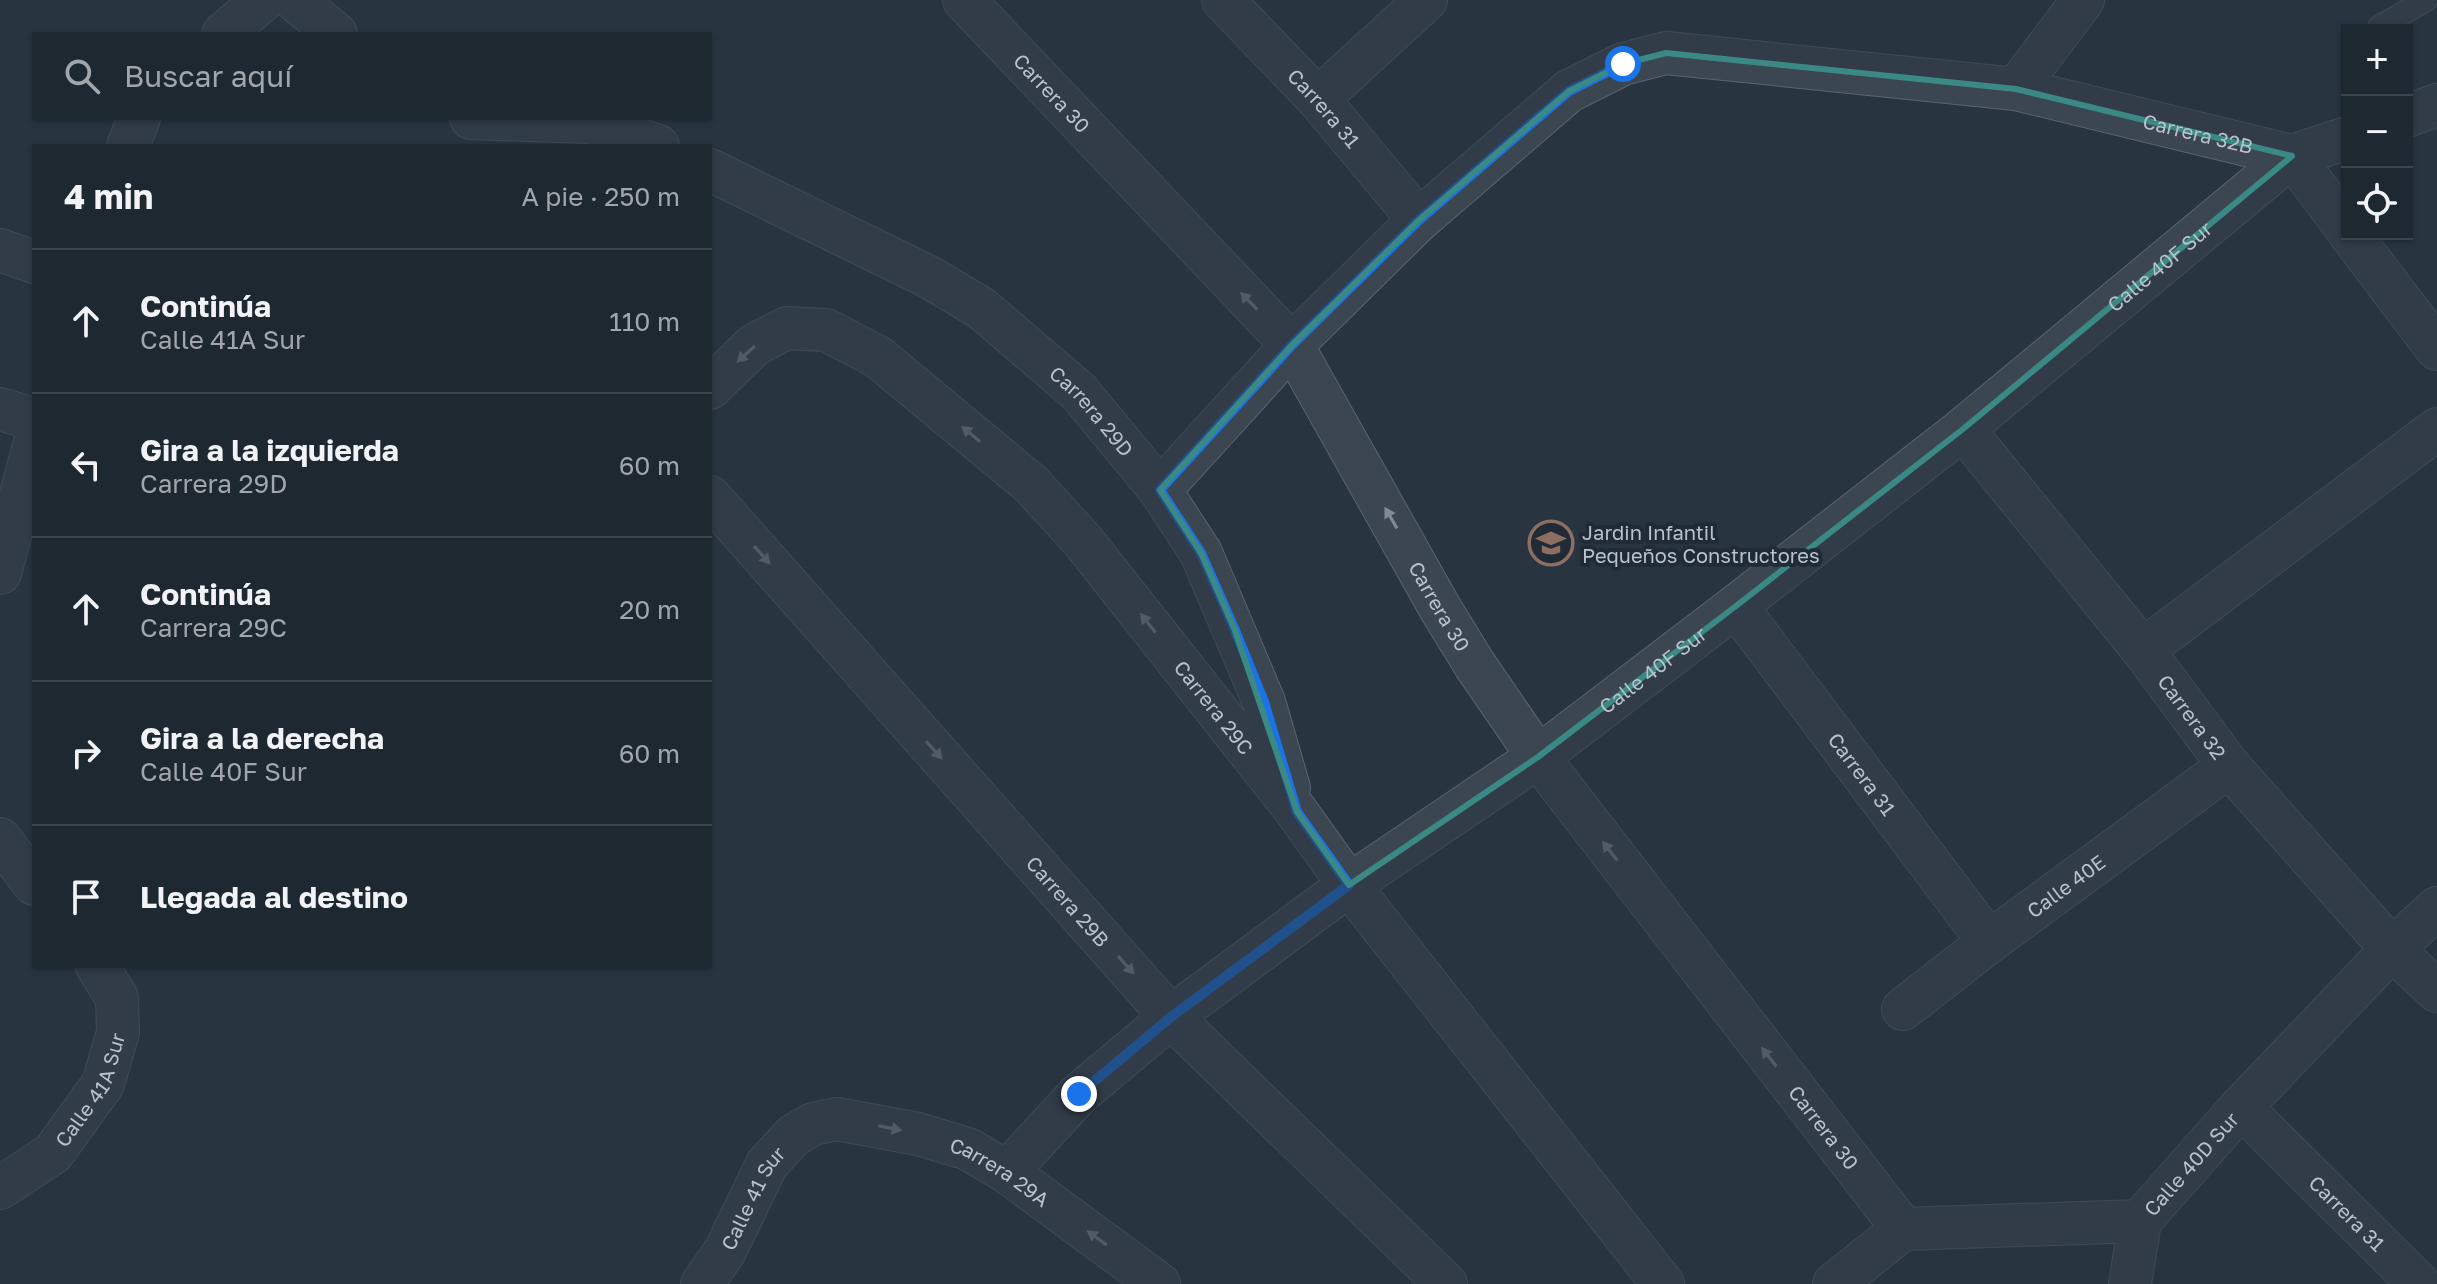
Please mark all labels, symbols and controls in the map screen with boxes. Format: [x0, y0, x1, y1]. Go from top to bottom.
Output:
map controls [2341, 24, 2413, 240]
button: + [2341, 24, 2413, 96]
search box [32, 32, 712, 120]
route start [1605, 46, 1641, 82]
street label: Carrera 30 [1009, 48, 1095, 137]
icon: search [60, 54, 104, 98]
text: Buscar aquí [124, 58, 292, 94]
street label: Carrera 31 [1283, 63, 1365, 153]
button: − [2341, 96, 2413, 168]
street label: Carrera 32B [2140, 108, 2256, 158]
button: locate [2341, 168, 2413, 240]
text: 4 min [64, 176, 153, 216]
text: A pie · 250 m [521, 181, 680, 212]
street label: Calle 40F Sur [2102, 216, 2217, 316]
text: Continúa [140, 288, 271, 324]
one-way arrow [1241, 292, 1259, 311]
icon: ahead [64, 299, 108, 343]
text: 110 m [609, 306, 680, 337]
text: Calle 41A Sur [140, 324, 305, 355]
one-way arrow [736, 344, 755, 362]
street label: Carrera 29D [1045, 361, 1139, 461]
one-way arrow [961, 426, 981, 443]
text: Gira a la izquierda [140, 432, 399, 468]
icon: left [64, 443, 108, 487]
text: 60 m [619, 450, 680, 481]
text: Carrera 29D [140, 468, 288, 499]
one-way arrow [1384, 506, 1398, 529]
school or university icon: Jardin Infantil Pequeños Constructores [1527, 519, 1575, 567]
place label: Jardin Infantil Pequeños Constructores [1582, 520, 1820, 567]
one-way arrow [752, 546, 770, 565]
street label: Carrera 30 [1404, 557, 1475, 655]
text: Continúa [140, 576, 271, 612]
icon: ahead [64, 587, 108, 631]
text: 20 m [619, 594, 680, 625]
text: Carrera 29C [140, 612, 287, 643]
one-way arrow [1140, 613, 1157, 633]
street label: Calle 40F Sur [1594, 621, 1711, 718]
street label: Carrera 29C [1170, 655, 1259, 759]
street label: Carrera 32 [2153, 670, 2232, 764]
text: Gira a la derecha [140, 720, 384, 756]
street label: Carrera 31 [1823, 728, 1901, 820]
icon: right [64, 731, 108, 775]
text: 60 m [619, 738, 680, 769]
one-way arrow [925, 740, 943, 759]
text: Calle 40F Sur [140, 756, 307, 787]
one-way arrow [1603, 841, 1619, 861]
street label: Calle 40E [2022, 849, 2109, 922]
street label: Carrera 29B [1022, 851, 1115, 951]
icon: arrive [64, 875, 108, 919]
text: Llegada al destino [140, 879, 408, 915]
one-way arrow [1116, 956, 1134, 975]
street label: Calle 41A Sur [50, 1030, 129, 1151]
one-way arrow [1762, 1046, 1778, 1067]
route end [1061, 1076, 1097, 1112]
street label: Carrera 30 [1784, 1080, 1864, 1174]
street label: Calle 40D Sur [2139, 1107, 2243, 1220]
one-way arrow [877, 1123, 902, 1135]
street label: Carrera 29A [947, 1132, 1054, 1211]
street label: Calle 41 Sur [715, 1141, 790, 1254]
street label: Carrera 31 [2304, 1170, 2391, 1256]
one-way arrow [1086, 1230, 1107, 1246]

